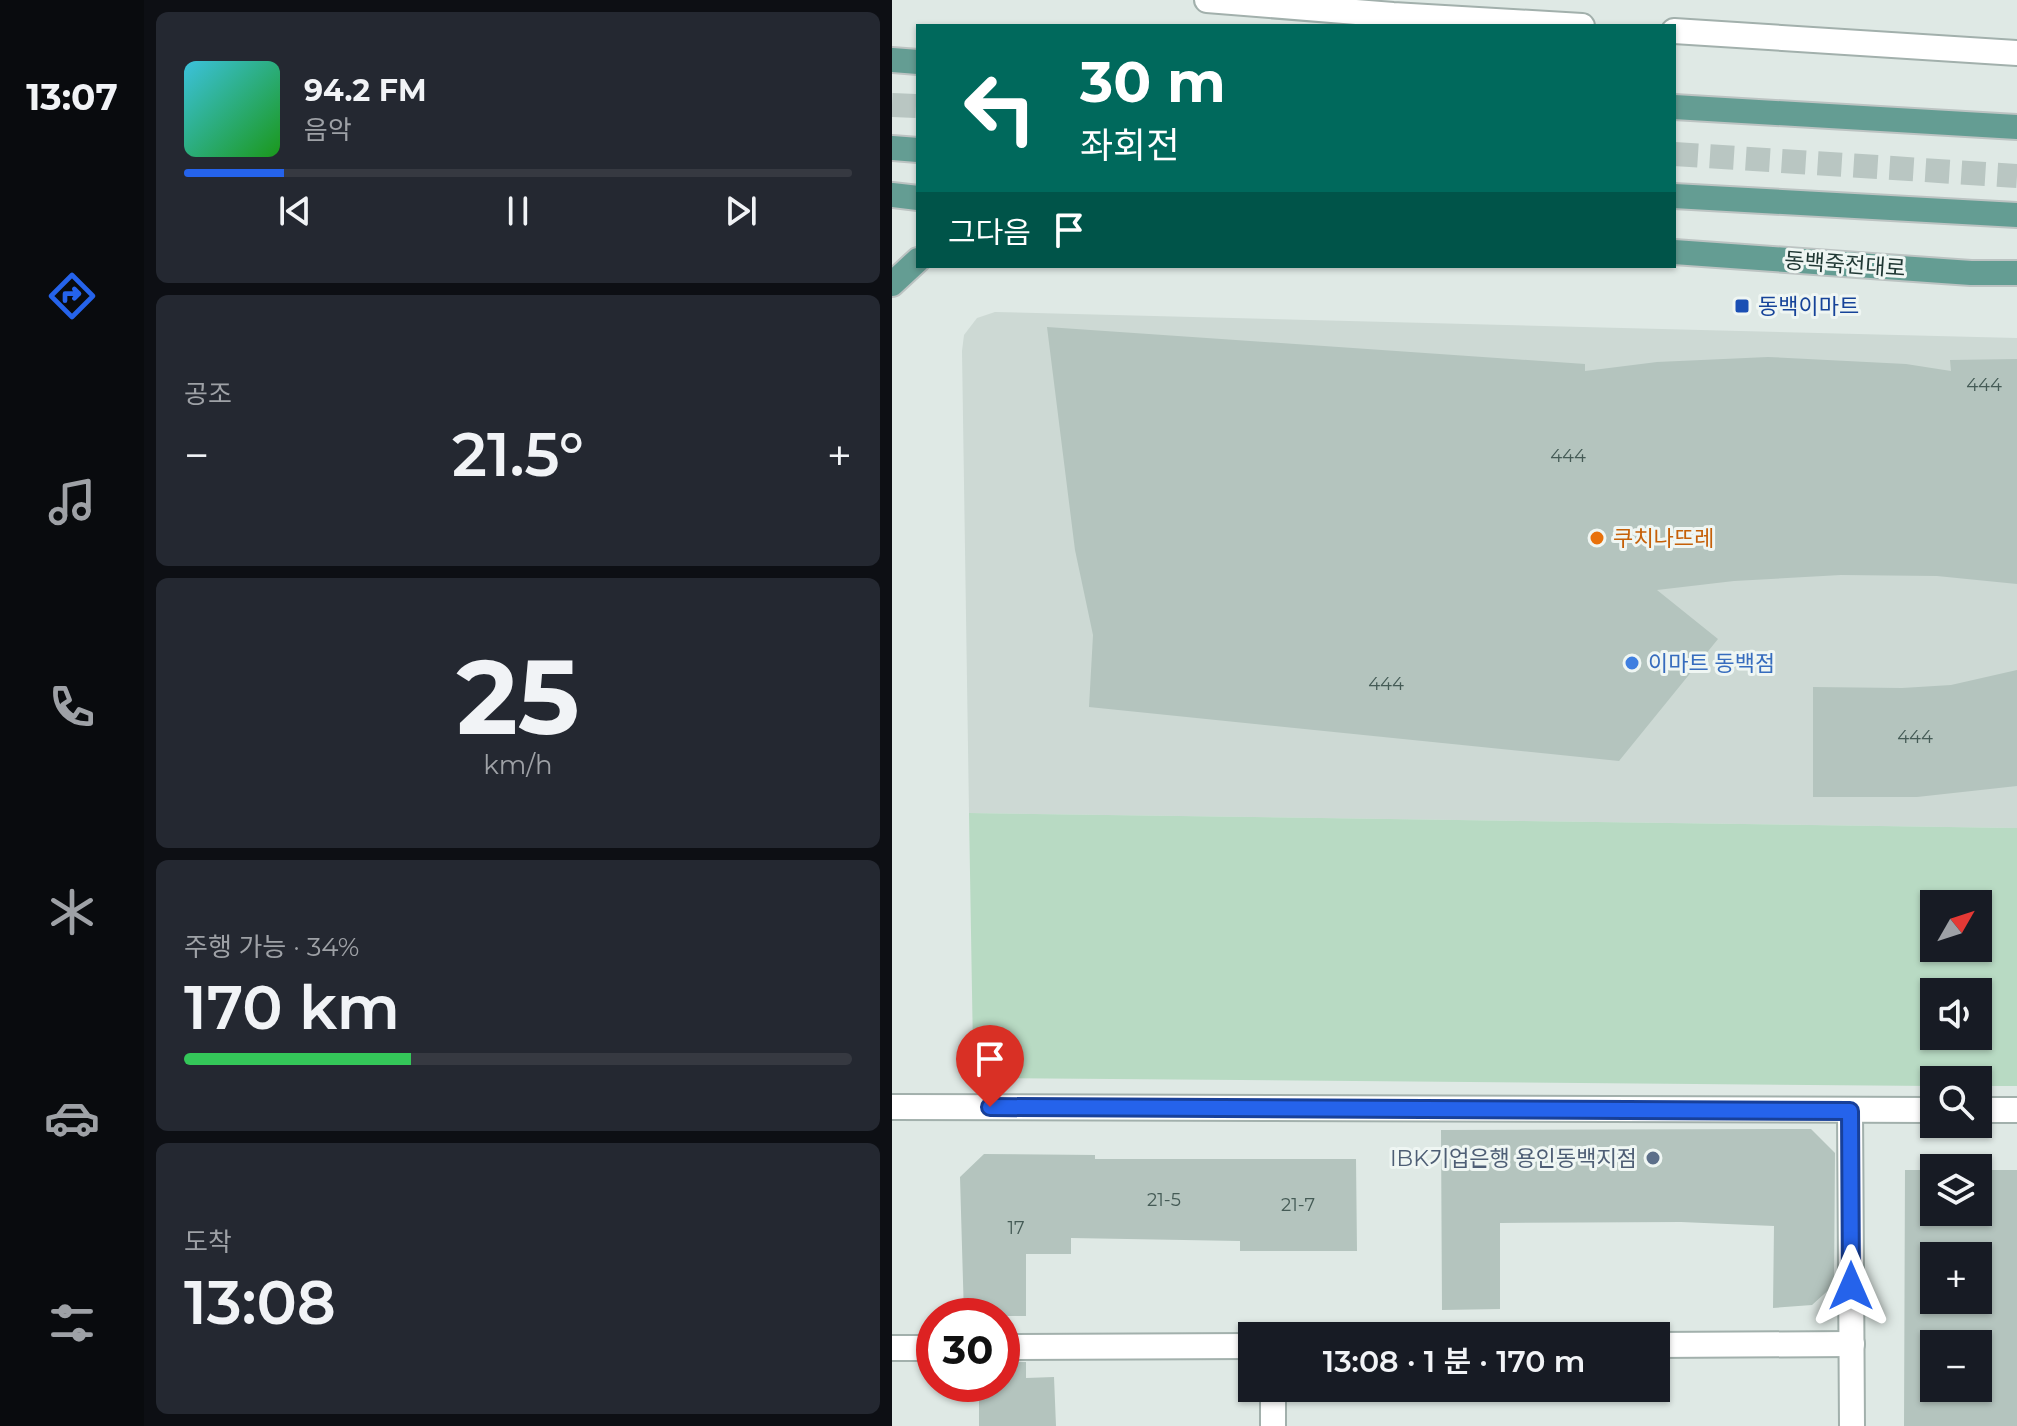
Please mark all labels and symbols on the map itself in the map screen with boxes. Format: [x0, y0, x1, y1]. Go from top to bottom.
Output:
street label: 동백죽전대로 [1783, 247, 1906, 282]
place label: 동백이마트 [1758, 293, 1859, 320]
marker: 동백이마트 [1733, 297, 1751, 315]
house number: 444 [1966, 374, 2002, 396]
house number: 444 [1550, 445, 1586, 467]
place label: 쿠치나뜨레 [1613, 525, 1714, 552]
marker: 쿠치나뜨레 [1588, 529, 1606, 547]
place label: 이마트 동백점 [1648, 650, 1775, 677]
marker: 이마트 동백점 [1623, 654, 1641, 672]
house number: 444 [1368, 673, 1404, 695]
house number: 444 [1897, 726, 1933, 748]
north arrow [1920, 890, 1992, 962]
pin [956, 1025, 1024, 1107]
place label: IBK기업은행 용인동백지점 [1390, 1145, 1637, 1172]
marker: IBK기업은행 용인동백지점 [1644, 1149, 1662, 1167]
house number: 21-5 [1147, 1189, 1181, 1211]
house number: 21-7 [1281, 1194, 1315, 1216]
house number: 17 [1007, 1217, 1025, 1239]
position arrow [1809, 1244, 1893, 1328]
speed limit sign: 30 [916, 1298, 1020, 1402]

